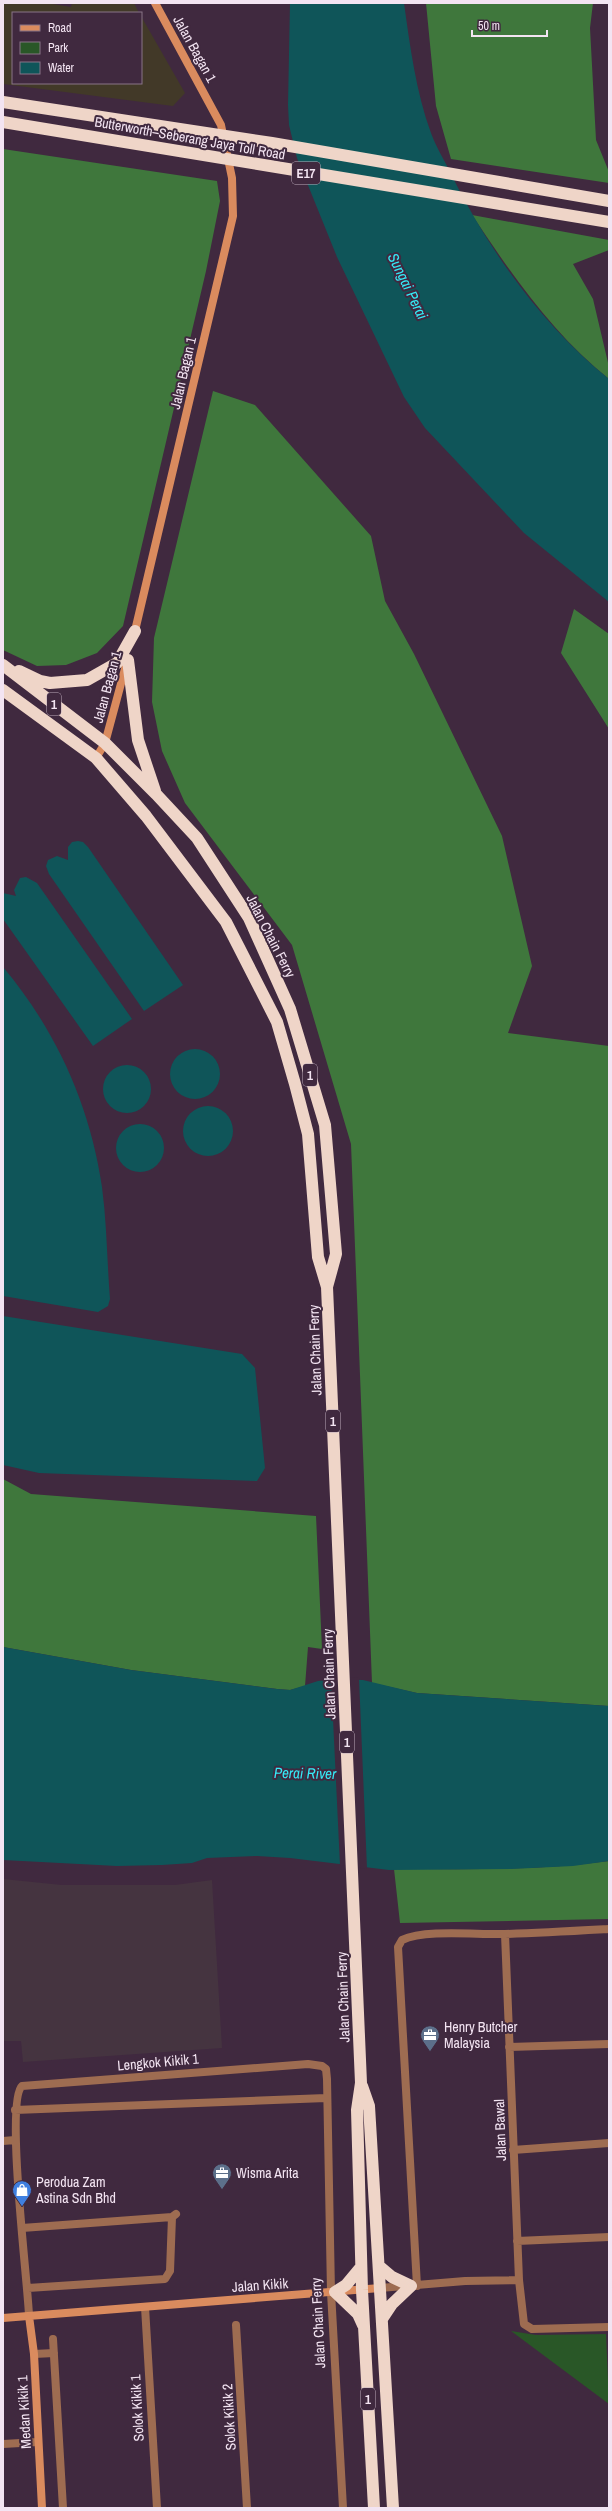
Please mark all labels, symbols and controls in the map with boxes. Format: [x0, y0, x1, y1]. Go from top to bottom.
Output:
legend [12, 12, 142, 84]
scale bar [472, 12, 547, 38]
street label: Jalan Bagan 1 [169, 13, 221, 86]
text: 50 m [478, 18, 500, 34]
text: Road [48, 20, 72, 36]
text: Park [48, 40, 68, 56]
text: Water [48, 60, 75, 76]
street label: Butterworth–Seberang Jaya Toll Road [93, 112, 287, 164]
road number: E17 [292, 162, 320, 184]
water label: Sungai Perai [383, 249, 433, 323]
street label: Jalan Bagan 1 [166, 335, 200, 411]
street label: Jalan Bagan 1 [89, 649, 125, 725]
road number: 1 [47, 693, 61, 715]
street label: Jalan Chain Ferry [242, 892, 300, 981]
road number: 1 [303, 1064, 317, 1086]
street label: Jalan Chain Ferry [304, 1304, 326, 1396]
road number: 1 [326, 1410, 340, 1432]
street label: Jalan Chain Ferry [318, 1628, 340, 1720]
road number: 1 [340, 1731, 354, 1753]
water label: Perai River [274, 1762, 337, 1784]
street label: Jalan Chain Ferry [332, 1951, 354, 2043]
place label: Henry Butcher Malaysia [444, 2018, 518, 2052]
office icon: Henry Butcher Malaysia [419, 2024, 441, 2052]
street label: Lengkok Kikik 1 [117, 2049, 200, 2075]
street label: Jalan Bawal [490, 2099, 510, 2161]
office icon: Wisma Arita [211, 2162, 233, 2190]
place label: Wisma Arita [236, 2164, 299, 2182]
place label: Perodua Zam Astina Sdn Bhd [35, 2173, 116, 2207]
shop icon: Perodua Zam Astina Sdn Bhd [11, 2179, 33, 2207]
street label: Jalan Kikik [231, 2274, 289, 2296]
street label: Jalan Chain Ferry [307, 2277, 329, 2369]
street label: Solok Kikik 1 [126, 2373, 148, 2442]
street label: Medan Kikik 1 [13, 2374, 35, 2449]
street label: Solok Kikik 2 [218, 2383, 240, 2451]
road number: 1 [361, 2388, 375, 2410]

